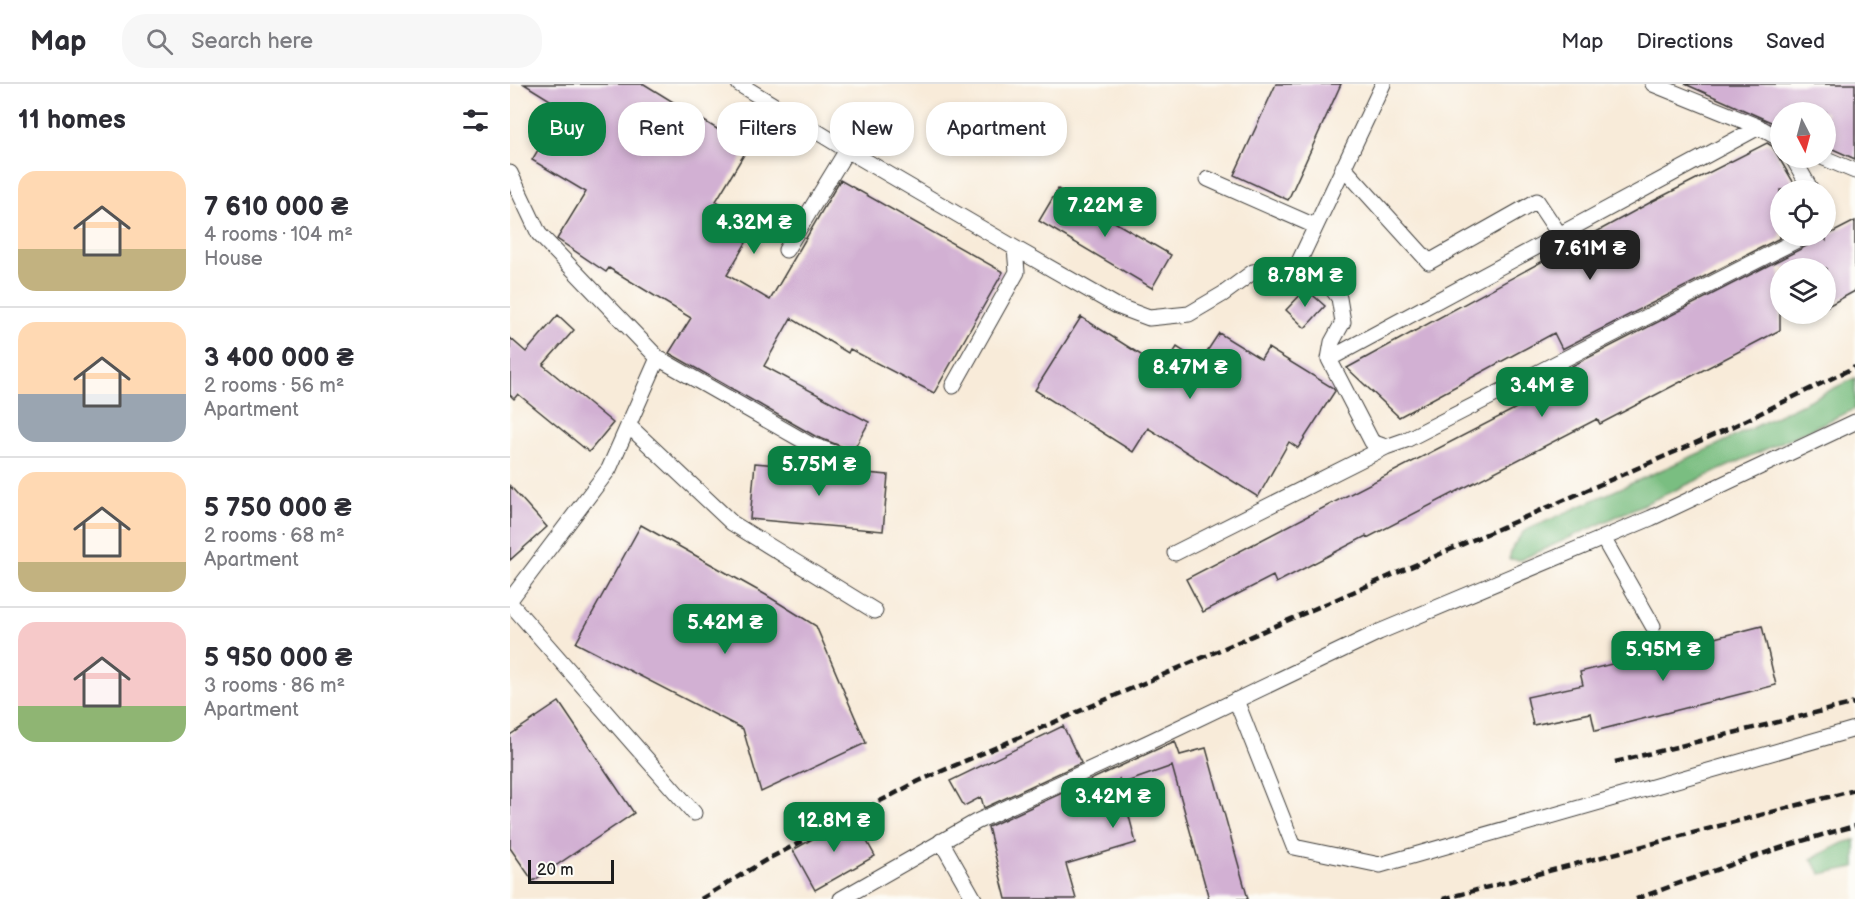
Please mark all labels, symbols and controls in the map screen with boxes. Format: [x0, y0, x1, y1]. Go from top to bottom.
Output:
search box [122, 14, 542, 68]
text: Map [30, 25, 86, 58]
icon: search [143, 25, 176, 58]
text: Search here [191, 28, 313, 55]
text: Map [1561, 29, 1604, 54]
text: Directions [1637, 29, 1733, 54]
text: Saved [1766, 29, 1825, 54]
chip: Buy [528, 102, 606, 156]
chip: Rent [618, 102, 705, 156]
chip: Filters [717, 102, 818, 156]
chip: New [830, 102, 914, 156]
chip: Apartment [926, 102, 1067, 156]
north arrow [1770, 102, 1836, 168]
map controls [1770, 102, 1836, 324]
icon: filters [459, 104, 492, 137]
text: 11 homes [18, 105, 126, 136]
button: locate [1770, 180, 1836, 246]
pin: 7.22M ₴ [1050, 187, 1160, 238]
text: 7 610 000 ₴ [204, 192, 348, 223]
text: 7.22M ₴ [1067, 194, 1143, 218]
icon: home [66, 195, 138, 267]
pin: 4.32M ₴ [699, 204, 809, 255]
text: 4.32M ₴ [716, 211, 792, 235]
text: 4 rooms · 104 m² [204, 223, 353, 247]
pin: 7.61M ₴ [1535, 230, 1645, 281]
text: 7.61M ₴ [1554, 237, 1626, 261]
text: House [204, 247, 263, 271]
pin: 8.78M ₴ [1250, 257, 1360, 308]
button: layers [1770, 258, 1836, 324]
text: 8.78M ₴ [1267, 264, 1343, 288]
text: 3 400 000 ₴ [204, 343, 354, 374]
icon: home [66, 346, 138, 418]
pin: 8.47M ₴ [1135, 349, 1245, 400]
text: 8.47M ₴ [1152, 356, 1228, 380]
pin: 3.4M ₴ [1493, 367, 1591, 418]
text: 2 rooms · 56 m² [204, 374, 344, 398]
text: 3.4M ₴ [1510, 374, 1574, 398]
text: Apartment [204, 398, 299, 422]
pin: 5.75M ₴ [764, 446, 874, 497]
text: 5.75M ₴ [782, 453, 856, 477]
text: 5 750 000 ₴ [204, 493, 352, 524]
icon: home [66, 496, 138, 568]
text: 2 rooms · 68 m² [204, 524, 345, 548]
text: Apartment [204, 548, 299, 572]
pin: 5.42M ₴ [670, 604, 780, 655]
text: 5.42M ₴ [687, 611, 763, 635]
pin: 5.95M ₴ [1608, 631, 1718, 682]
text: 5.95M ₴ [1625, 638, 1701, 662]
text: 5 950 000 ₴ [204, 643, 352, 674]
icon: home [66, 646, 138, 718]
text: 3 rooms · 86 m² [204, 674, 345, 698]
text: Apartment [204, 698, 299, 722]
pin: 3.42M ₴ [1058, 778, 1168, 829]
text: 3.42M ₴ [1075, 785, 1151, 809]
pin: 12.8M ₴ [779, 802, 889, 853]
text: 12.8M ₴ [798, 809, 870, 833]
scale bar [528, 857, 614, 884]
text: 20 m [537, 861, 573, 880]

